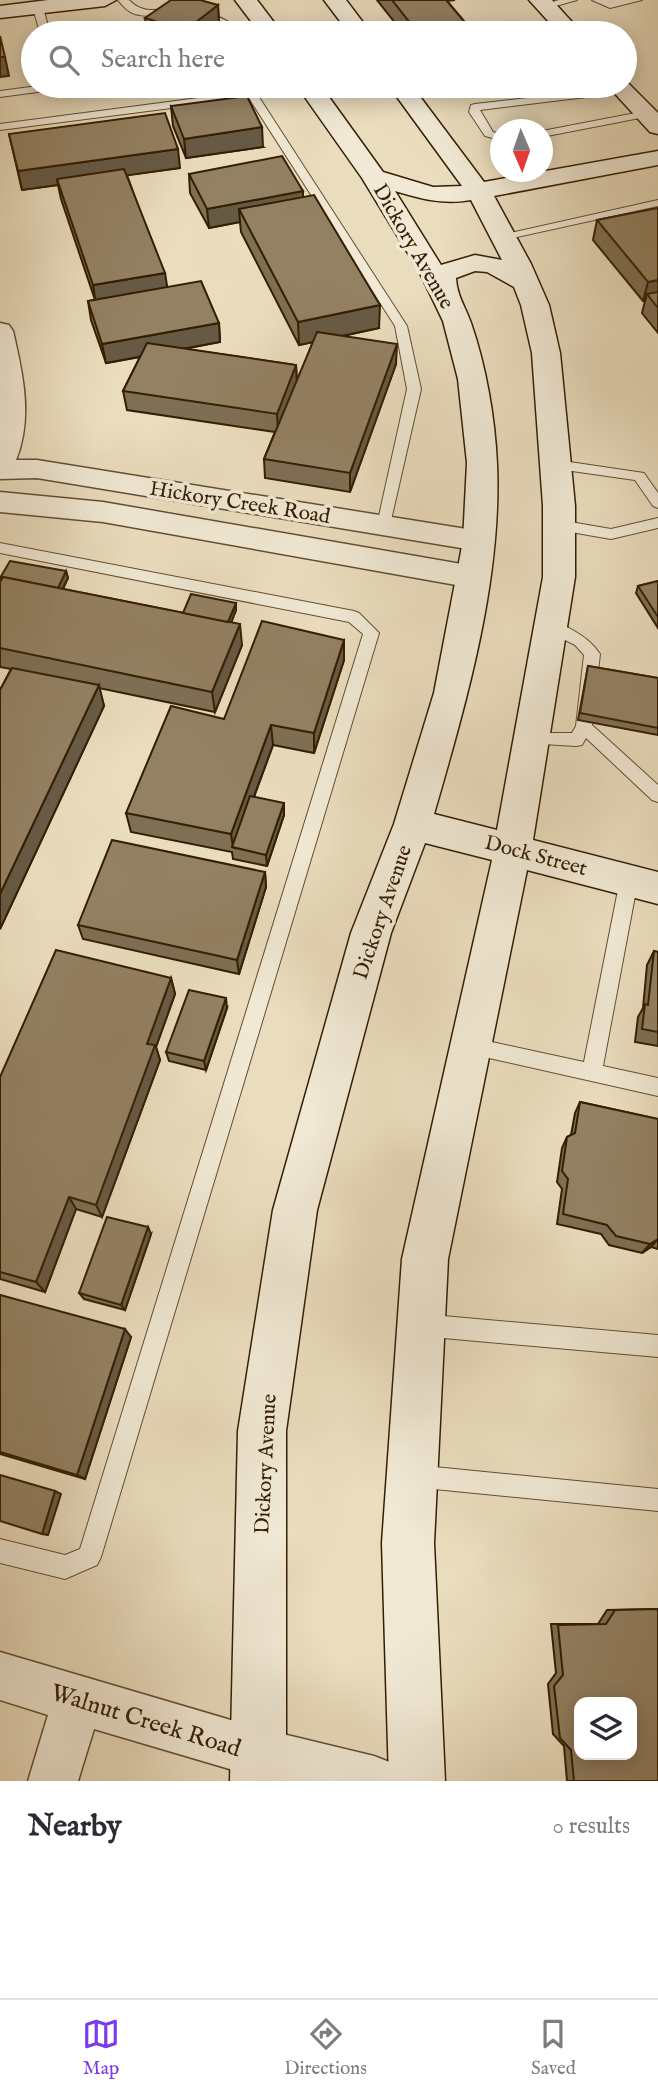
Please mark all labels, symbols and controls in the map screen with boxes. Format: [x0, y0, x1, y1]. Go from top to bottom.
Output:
search box [21, 21, 637, 98]
icon: search [45, 41, 83, 79]
text: Search here [101, 43, 225, 76]
north arrow [490, 119, 553, 182]
street label: Dickory Avenue [366, 179, 460, 315]
street label: Hickory Creek Road [147, 476, 333, 531]
street label: Dock Street [481, 830, 590, 883]
street label: Dickory Avenue [348, 841, 419, 983]
street label: Dickory Avenue [249, 1393, 284, 1535]
street label: Walnut Creek Road [47, 1678, 245, 1765]
map controls [574, 1697, 637, 1760]
button: layers [574, 1697, 637, 1760]
text: Nearby [28, 1808, 121, 1846]
text: 0 results [552, 1812, 630, 1841]
tab: Map [82, 2015, 120, 2081]
tab: Directions [284, 2015, 367, 2081]
tab: Saved [531, 2015, 576, 2081]

